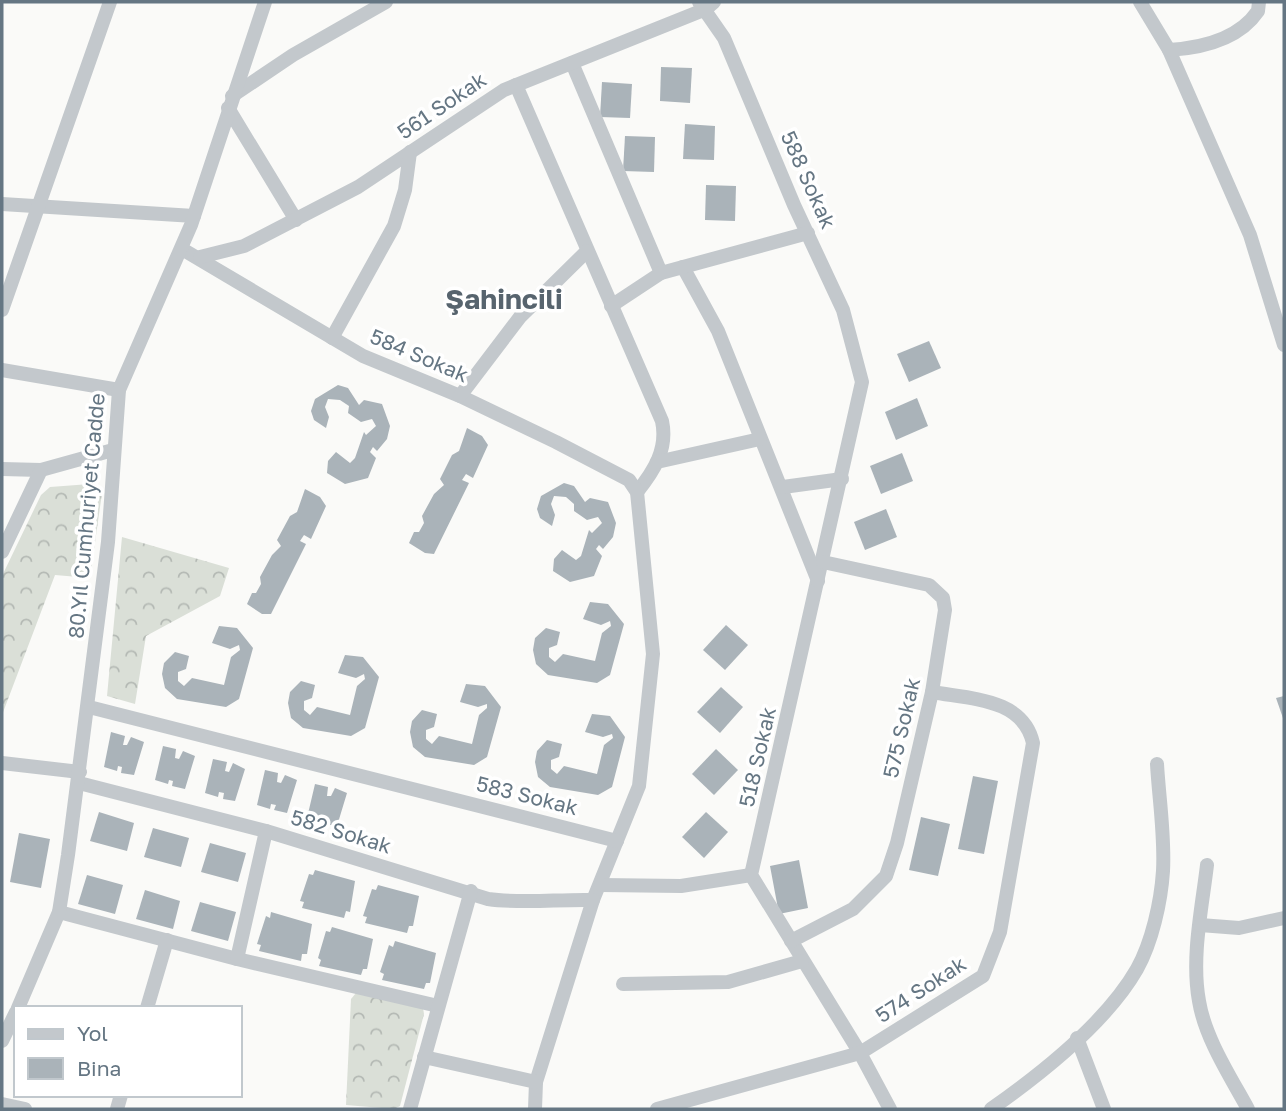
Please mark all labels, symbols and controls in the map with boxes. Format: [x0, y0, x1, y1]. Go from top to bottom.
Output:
street label: 561 Sokak [392, 66, 491, 144]
street label: 588 Sokak [776, 127, 842, 233]
district label: Şahincili [445, 282, 563, 315]
street label: 584 Sokak [366, 323, 473, 388]
street label: 80.Yıl Cumhuriyet Cadde [62, 392, 110, 640]
street label: 575 Sokak [877, 675, 925, 780]
street label: 518 Sokak [733, 704, 781, 809]
street label: 583 Sokak [474, 770, 581, 820]
street label: 582 Sokak [288, 803, 395, 859]
street label: 574 Sokak [870, 950, 971, 1028]
legend [14, 1006, 242, 1097]
text: Yol [77, 1020, 108, 1046]
text: Bina [77, 1055, 121, 1081]

